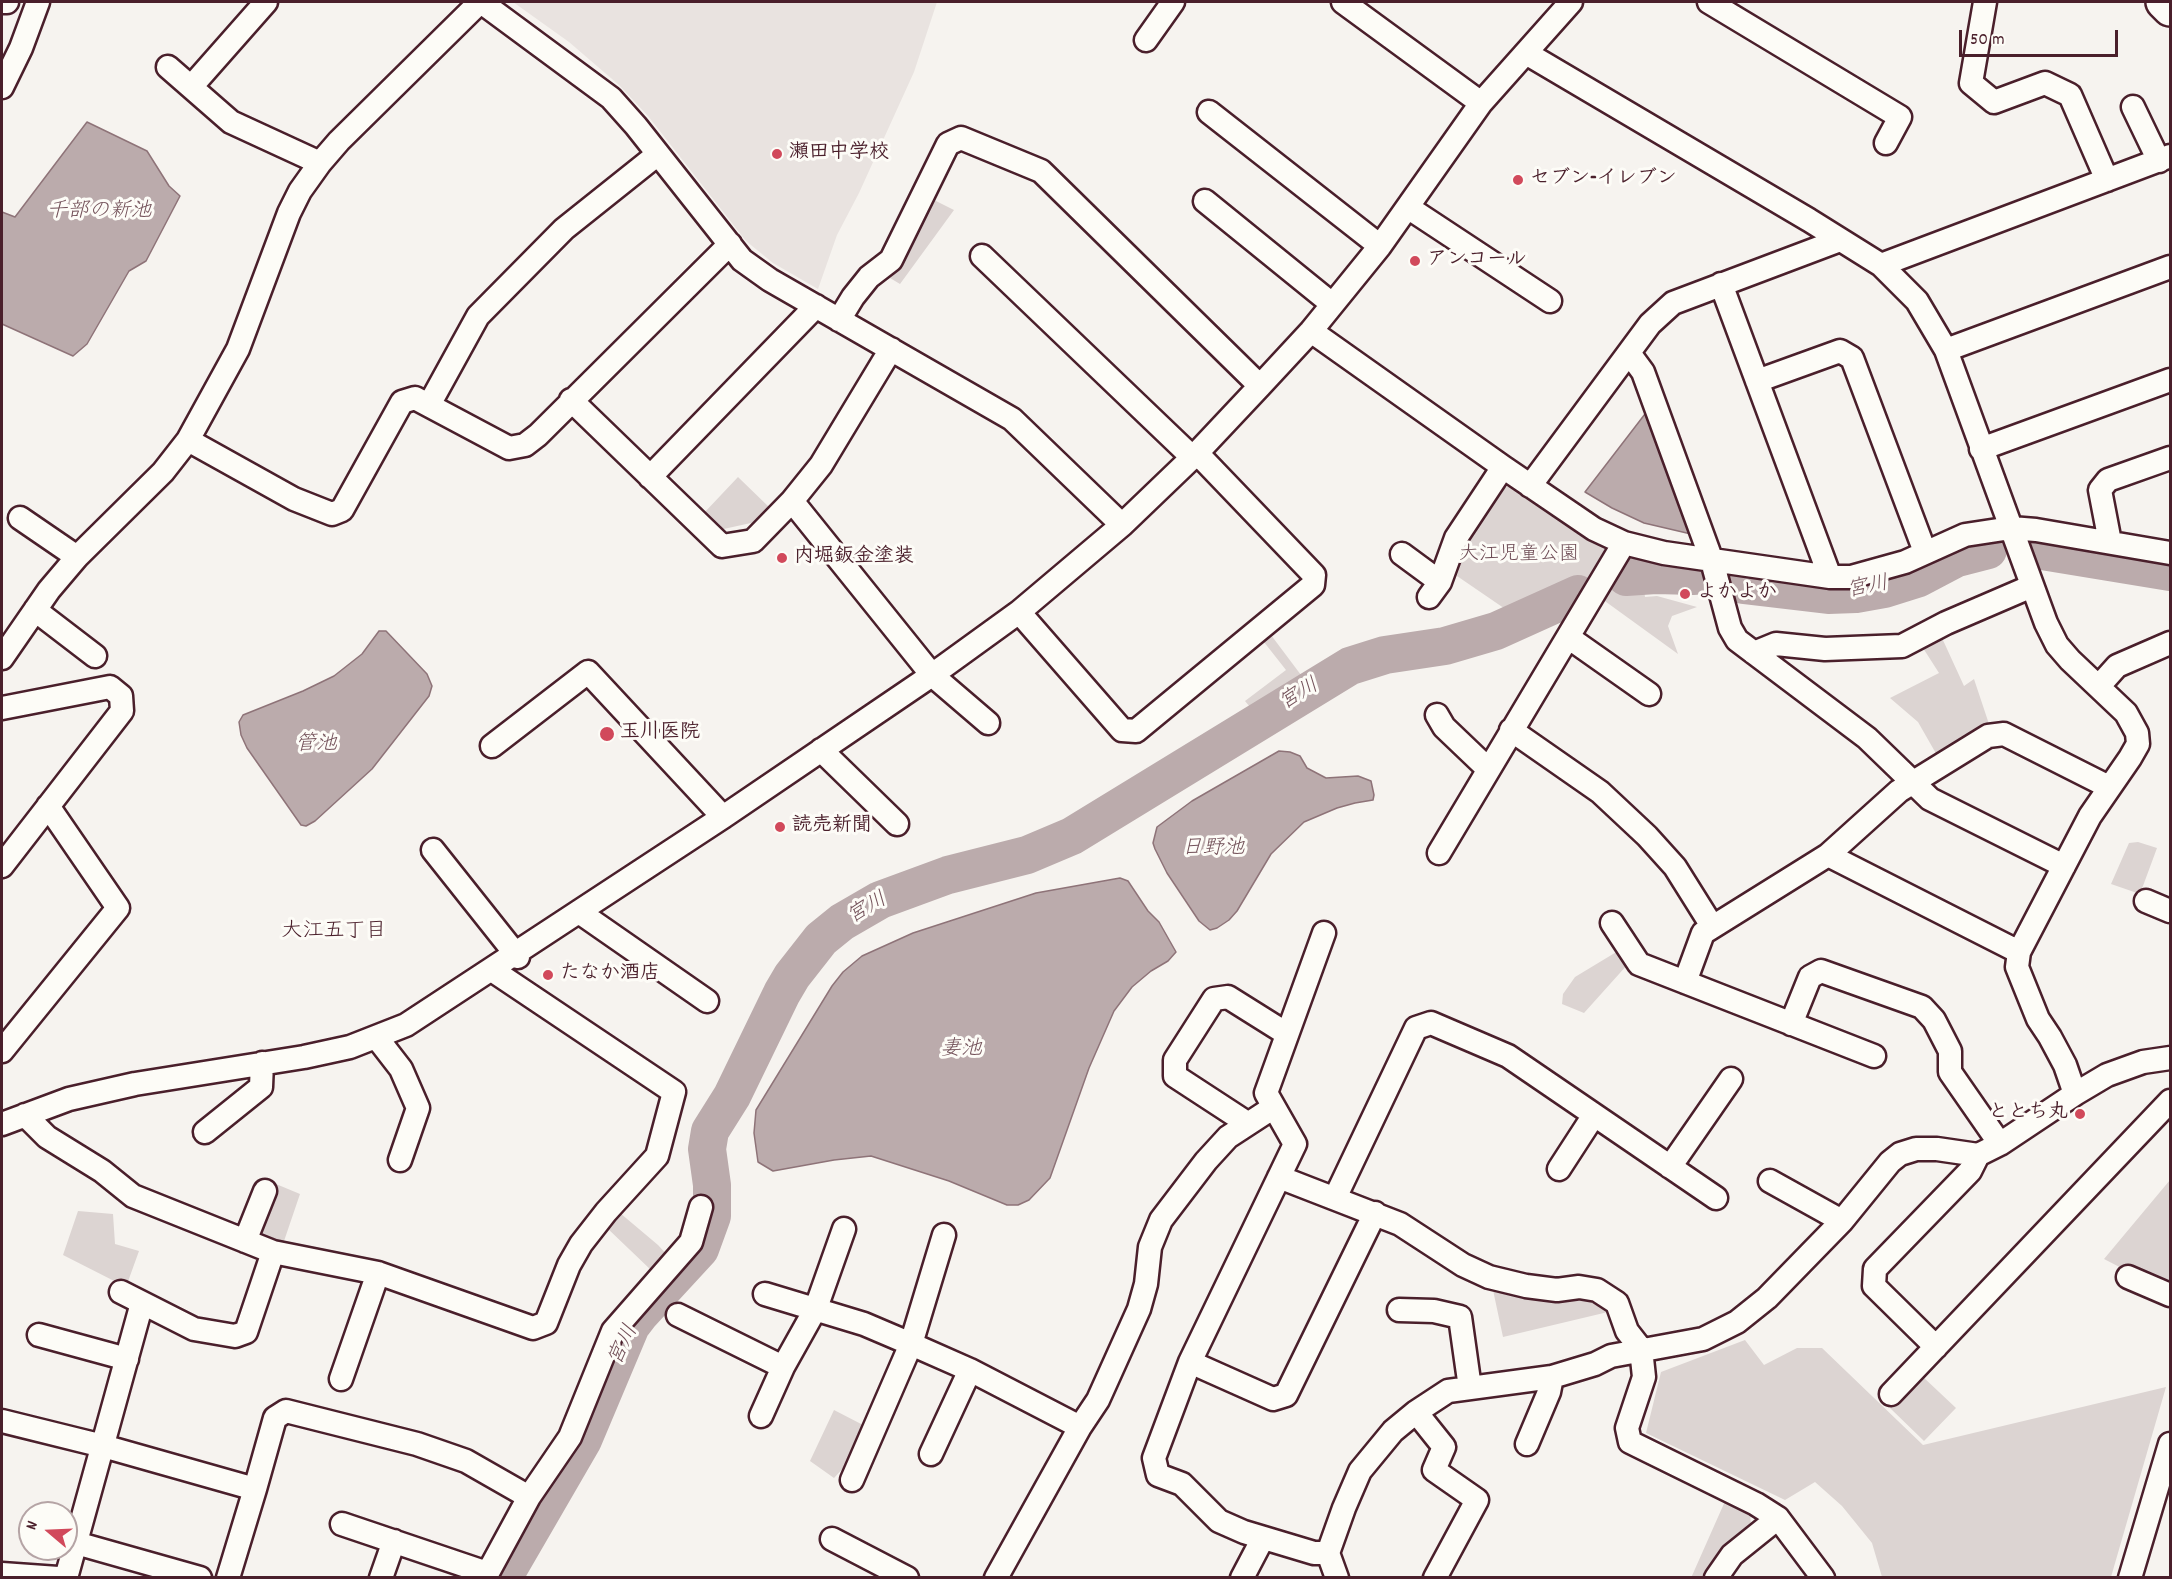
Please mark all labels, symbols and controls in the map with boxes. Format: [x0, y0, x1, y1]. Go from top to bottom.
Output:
scale bar [1962, 18, 2121, 56]
text: 50 m [1970, 28, 2005, 53]
place label: 瀬田中学校 [789, 142, 889, 166]
marker: 瀬田中学校 [770, 147, 784, 161]
place label: セブン-イレブン [1530, 168, 1677, 192]
marker: セブン-イレブン [1511, 173, 1525, 187]
water label: 千部の新池 [47, 200, 151, 226]
place label: アンコール [1427, 249, 1527, 273]
marker: アンコール [1408, 254, 1422, 268]
park label: 大江児童公園 [1459, 544, 1579, 568]
place label: 内堀鈑金塗装 [794, 546, 914, 570]
marker: 内堀鈑金塗装 [775, 551, 789, 565]
water label: 宮川 [1845, 573, 1891, 605]
place label: よかよか [1697, 582, 1777, 606]
marker: よかよか [1678, 587, 1692, 601]
water label: 宮川 [1276, 674, 1324, 718]
place label: 玉川医院 [620, 722, 700, 746]
marker: 玉川医院 [598, 725, 616, 743]
water label: 管池 [295, 733, 337, 759]
place label: 読売新聞 [792, 815, 872, 839]
marker: 読売新聞 [773, 820, 787, 834]
water label: 日野池 [1182, 837, 1244, 863]
water label: 宮川 [844, 889, 892, 931]
district label: 大江五丁目 [282, 920, 386, 946]
place label: たなか酒店 [560, 963, 660, 987]
marker: たなか酒店 [541, 968, 555, 982]
water label: 妻池 [940, 1038, 982, 1064]
place label: ととち丸 [1988, 1102, 2068, 1126]
marker: ととち丸 [2073, 1107, 2087, 1121]
water label: 宮川 [604, 1322, 646, 1370]
north arrow [18, 1501, 78, 1561]
text: N [20, 1518, 45, 1533]

